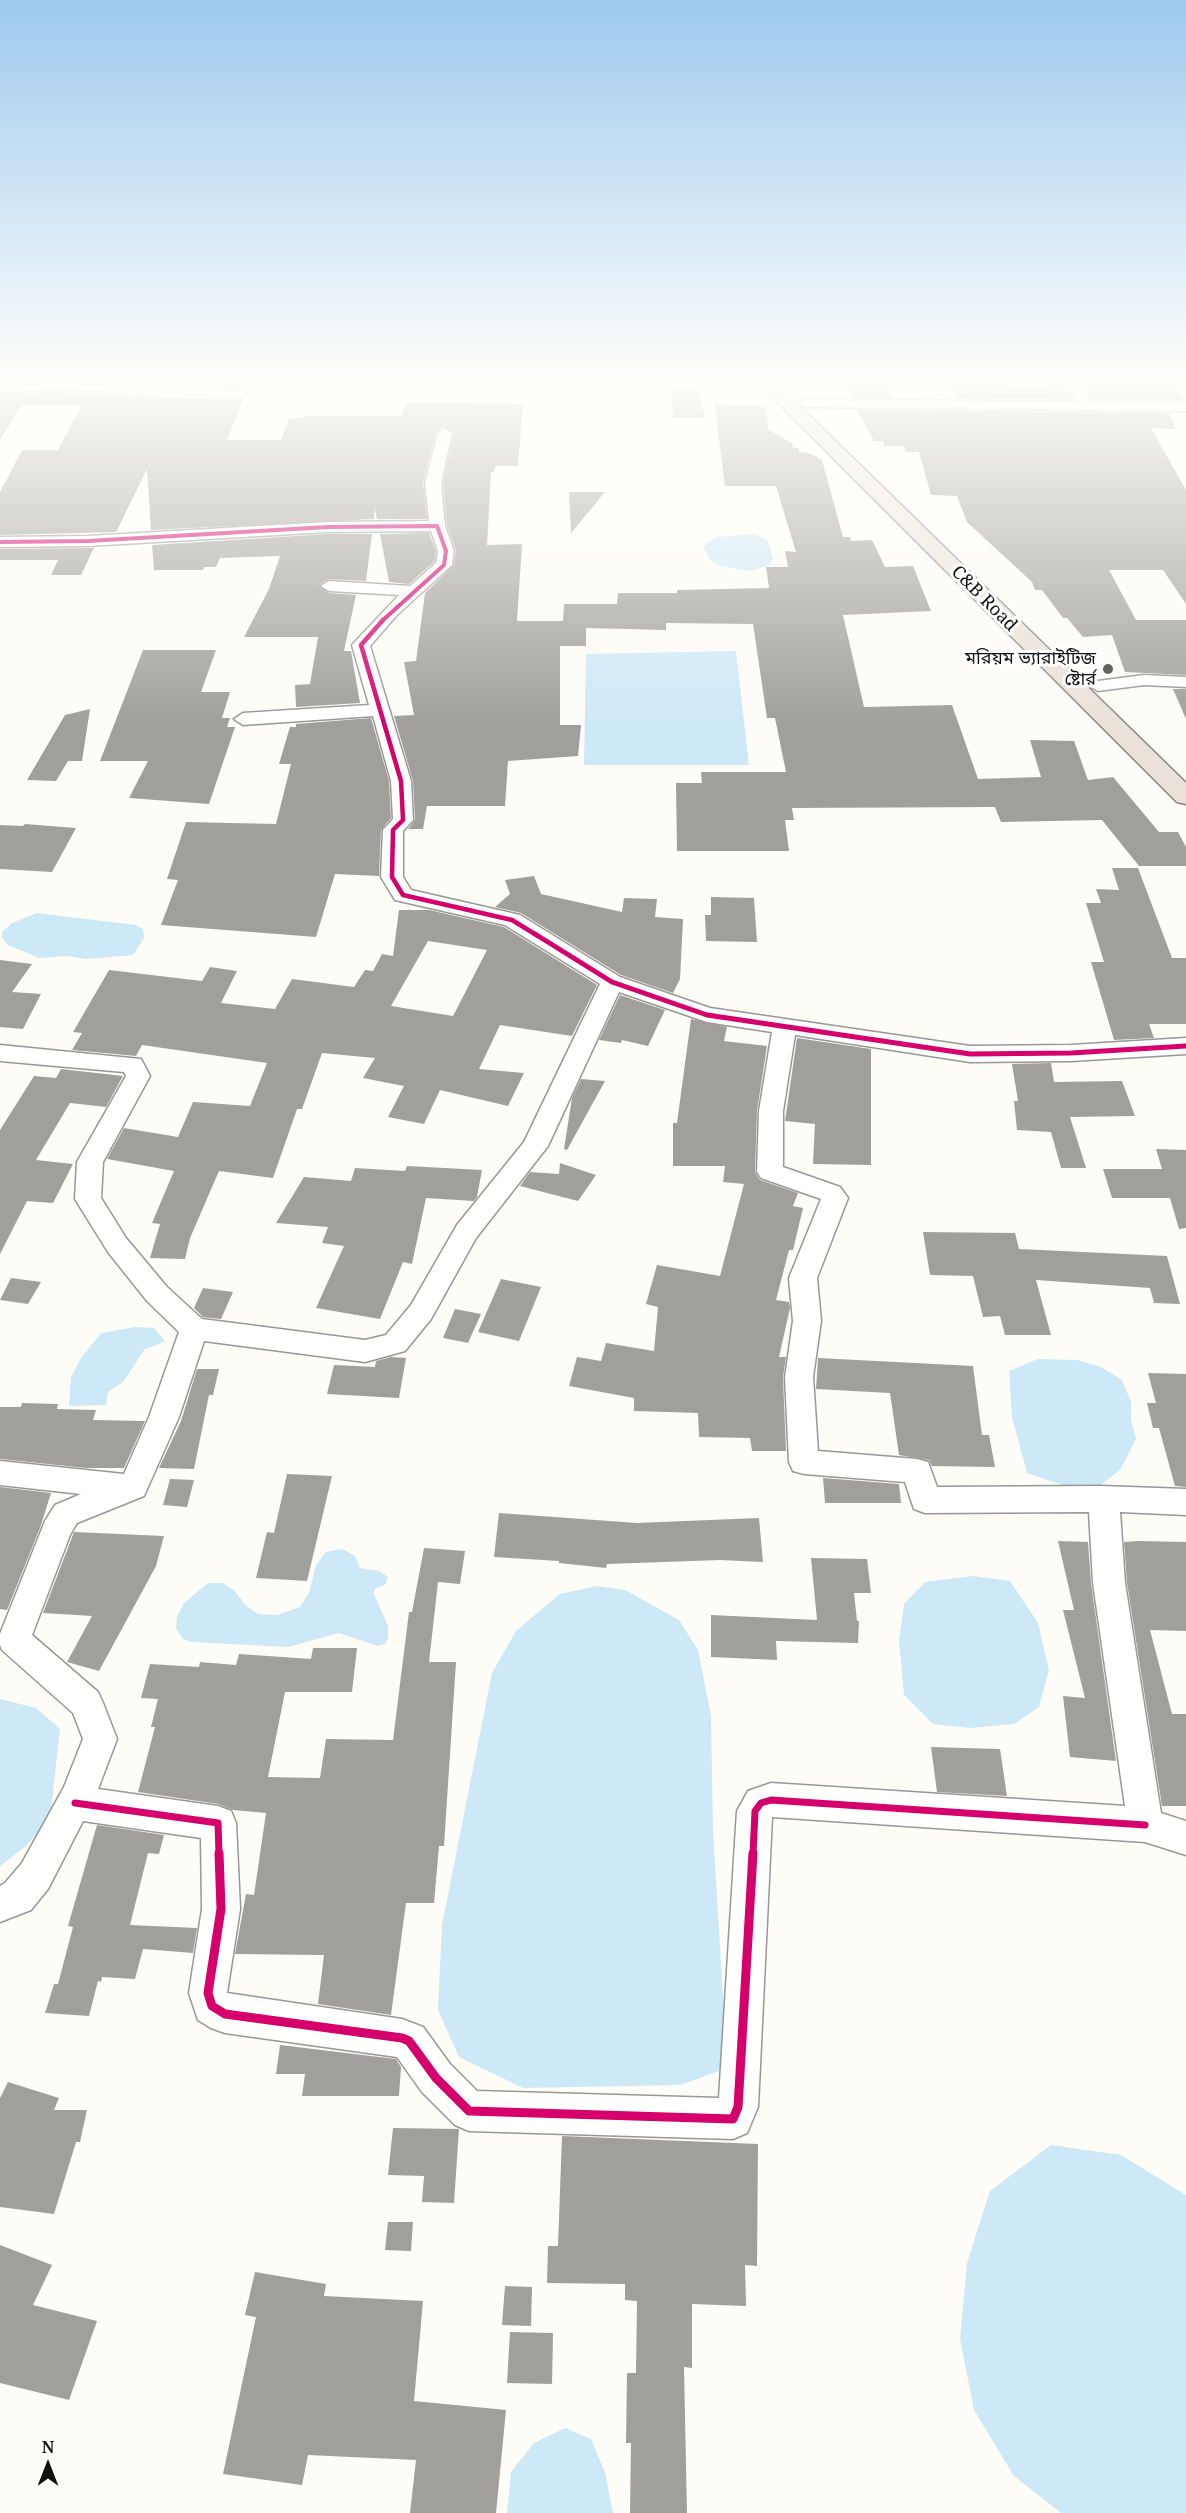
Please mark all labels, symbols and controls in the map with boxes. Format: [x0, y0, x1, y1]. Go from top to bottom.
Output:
street label: C&B Road [947, 562, 1021, 636]
place label: মরিয়ম ভ্যারাইটিজ ষ্টোর্র [965, 648, 1096, 690]
marker: মরিয়ম ভ্যারাইটিজ ষ্টোর্র [1101, 662, 1115, 676]
north arrow [18, 2435, 78, 2495]
text: N [42, 2436, 54, 2458]

